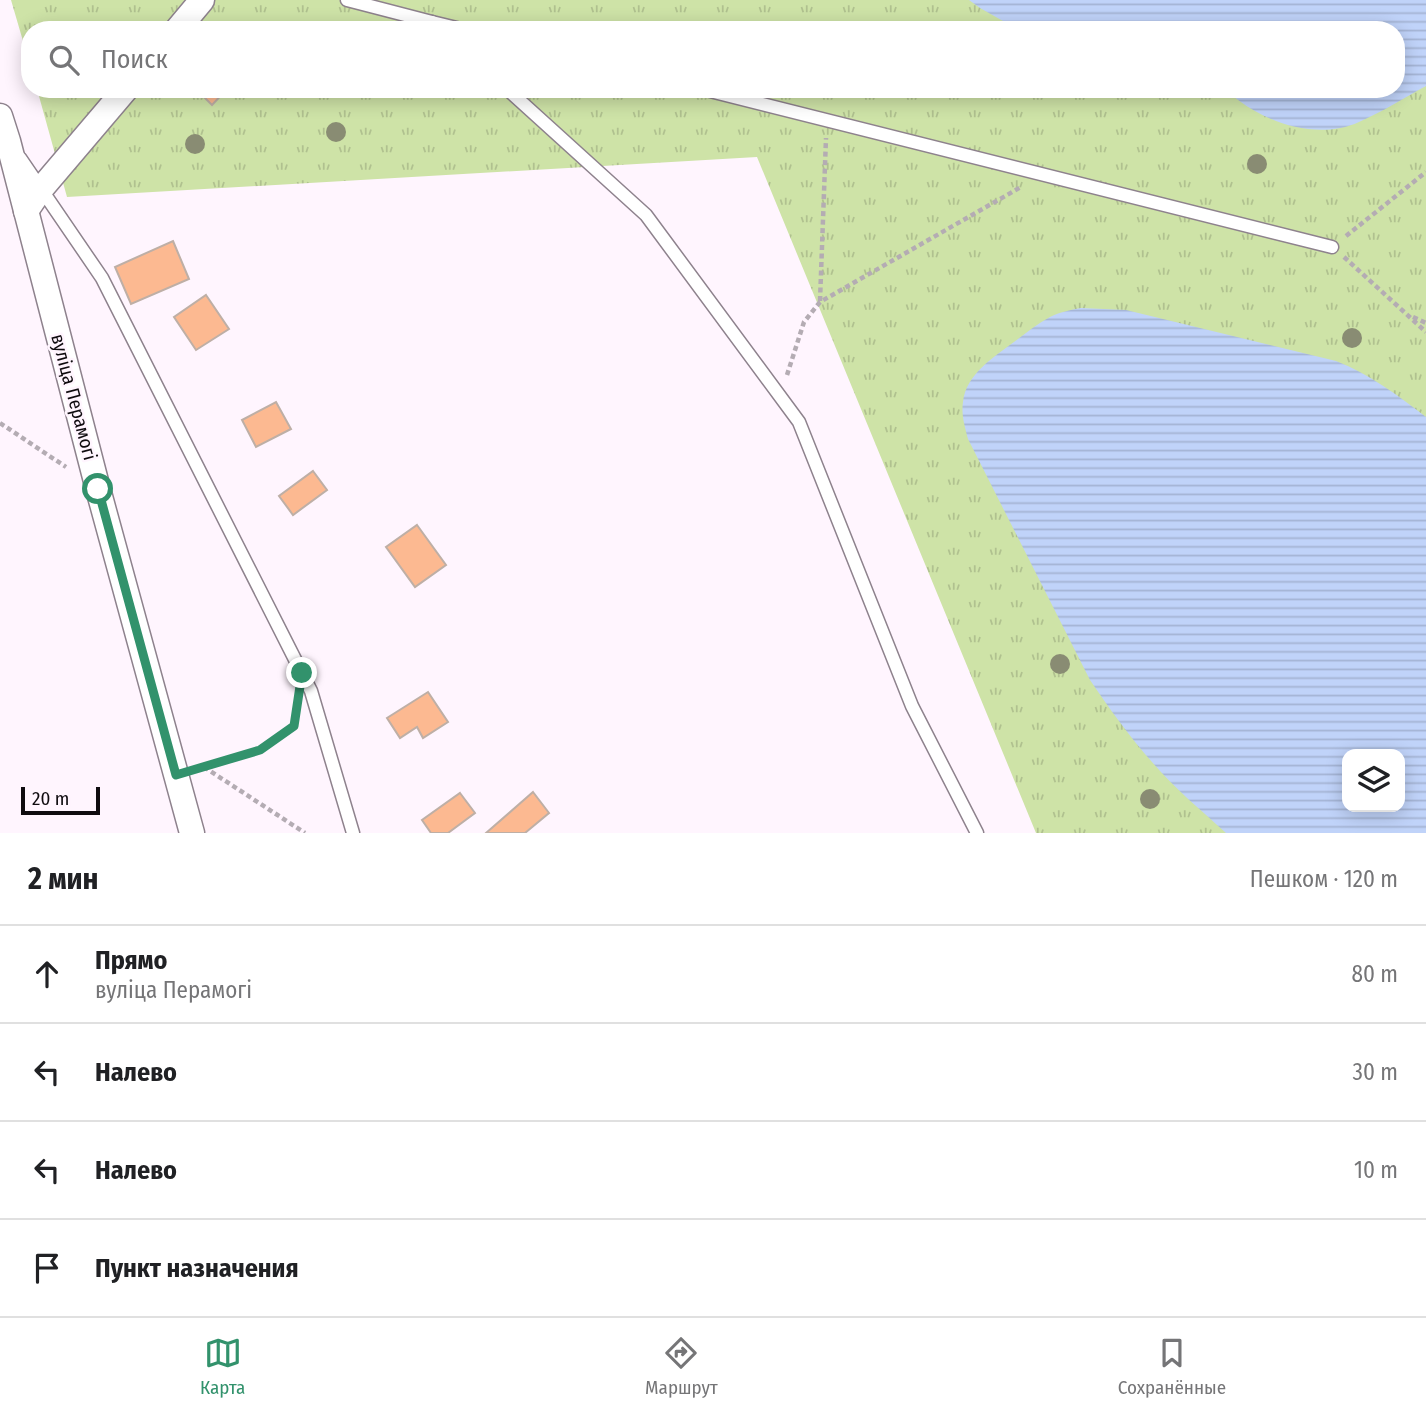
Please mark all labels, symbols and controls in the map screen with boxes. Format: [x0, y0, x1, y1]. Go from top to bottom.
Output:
search box [21, 21, 1405, 98]
icon: search [45, 41, 83, 79]
text: Поиск [101, 44, 168, 75]
street label: вуліца Перамогі [46, 331, 102, 463]
route start [82, 473, 113, 504]
route end [286, 657, 317, 688]
map controls [1342, 749, 1405, 812]
button: layers [1342, 749, 1405, 812]
scale bar [21, 784, 100, 816]
text: 20 m [32, 787, 69, 810]
text: 2 мин [28, 861, 99, 897]
text: Пешком · 120 m [1250, 865, 1398, 893]
text: Прямо [95, 945, 167, 976]
icon: ahead [28, 955, 66, 993]
text: 80 m [1351, 960, 1398, 988]
text: вуліца Перамогі [95, 976, 252, 1004]
icon: left [28, 1053, 66, 1091]
text: Налево [95, 1057, 177, 1088]
text: 30 m [1353, 1058, 1398, 1086]
icon: left [28, 1151, 66, 1189]
text: Налево [95, 1155, 177, 1186]
text: 10 m [1354, 1156, 1398, 1184]
icon: arrive [28, 1249, 66, 1287]
text: Пункт назначения [95, 1253, 299, 1284]
tab: Карта [200, 1334, 245, 1399]
tab: Маршрут [645, 1334, 718, 1399]
tab: Сохранённые [1118, 1334, 1226, 1399]

